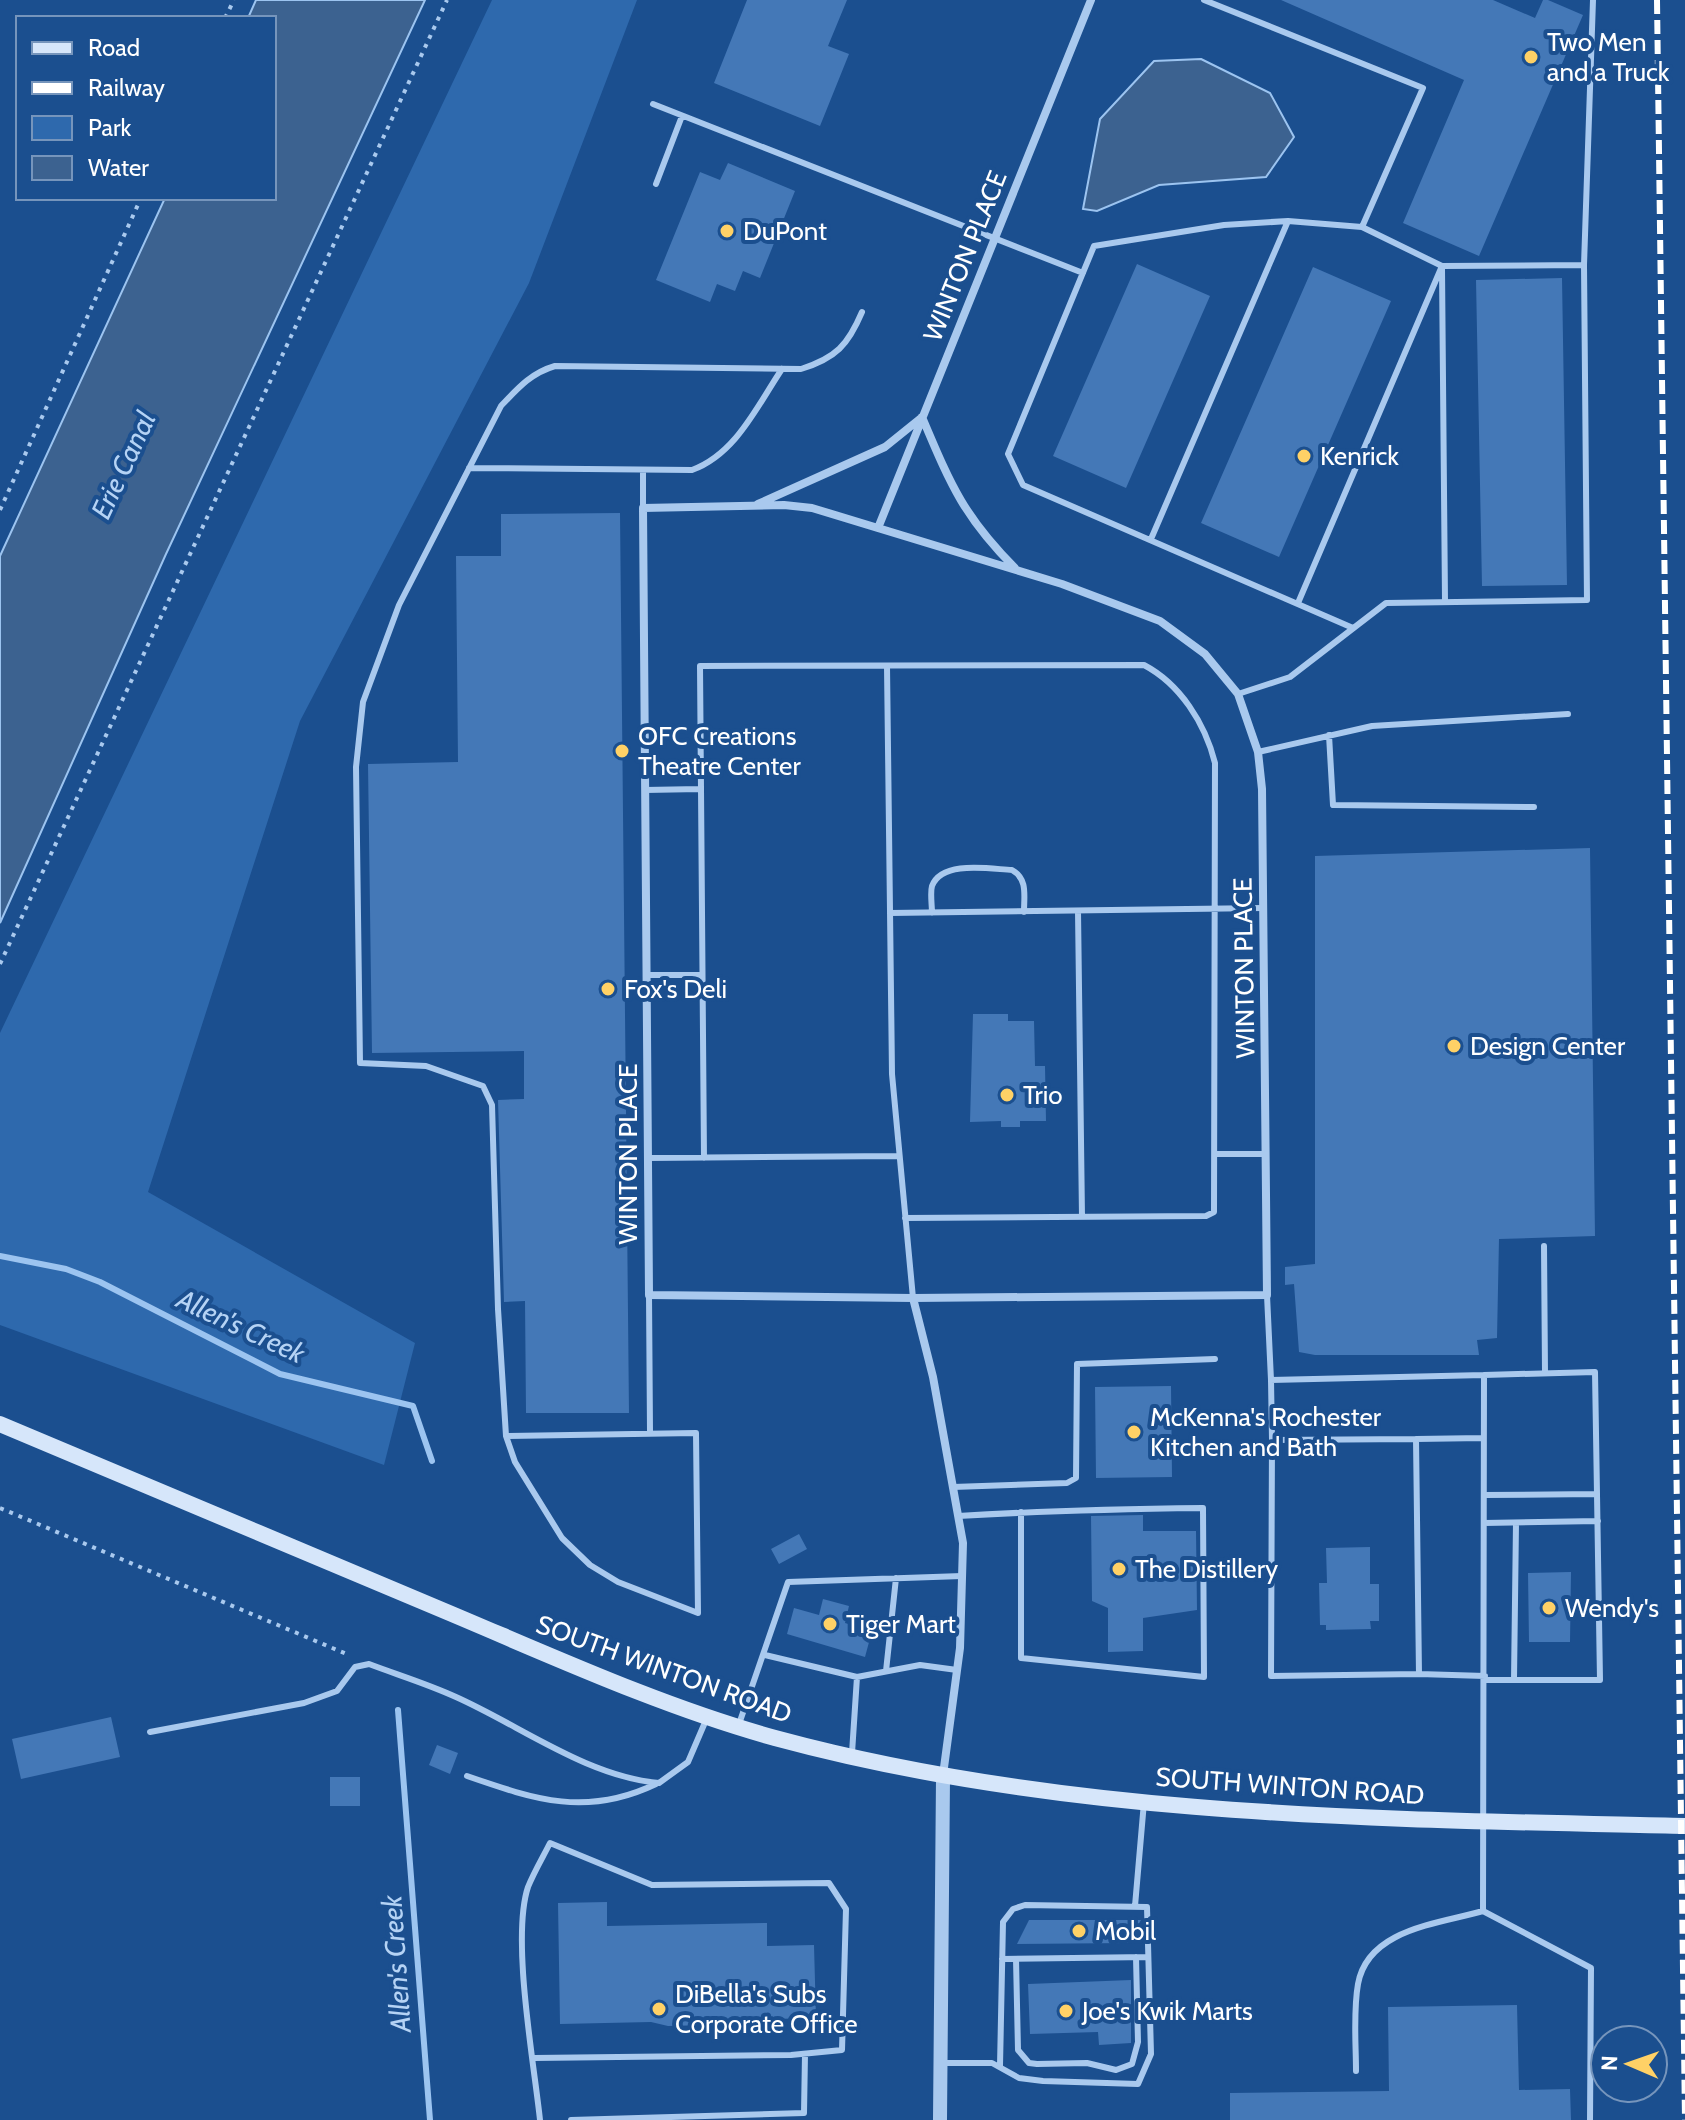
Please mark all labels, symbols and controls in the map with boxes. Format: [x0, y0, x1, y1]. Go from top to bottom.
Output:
legend [16, 16, 276, 200]
place label: Two Men and a Truck [1547, 26, 1670, 88]
text: Road [88, 33, 140, 62]
marker: Two Men and a Truck [1522, 48, 1540, 66]
text: Railway [88, 73, 165, 102]
text: Park [88, 113, 131, 142]
text: Water [88, 153, 149, 182]
street label: WINTON PLACE [916, 166, 1014, 346]
place label: DuPont [743, 215, 827, 247]
marker: DuPont [718, 222, 736, 240]
water label: Erie Canal [83, 406, 163, 524]
place label: Kenrick [1320, 440, 1399, 472]
marker: Kenrick [1295, 447, 1313, 465]
place label: OFC Creations Theatre Center [638, 720, 801, 782]
marker: OFC Creations Theatre Center [613, 742, 631, 760]
street label: WINTON PLACE [1226, 877, 1262, 1059]
place label: Fox's Deli [624, 973, 727, 1005]
marker: Fox's Deli [599, 980, 617, 998]
place label: Design Center [1470, 1030, 1626, 1062]
marker: Design Center [1445, 1037, 1463, 1055]
street label: WINTON PLACE [612, 1064, 644, 1245]
place label: Trio [1023, 1079, 1063, 1111]
marker: Trio [998, 1086, 1016, 1104]
water label: Allen's Creek [170, 1281, 311, 1371]
place label: McKenna's Rochester Kitchen and Bath [1150, 1401, 1382, 1463]
marker: McKenna's Rochester Kitchen and Bath [1125, 1423, 1143, 1441]
place label: The Distillery [1135, 1553, 1278, 1585]
marker: The Distillery [1110, 1560, 1128, 1578]
place label: Wendy's [1565, 1592, 1659, 1624]
marker: Wendy's [1540, 1599, 1558, 1617]
street label: SOUTH WINTON ROAD [532, 1608, 796, 1730]
place label: Tiger Mart [846, 1608, 956, 1640]
marker: Tiger Mart [821, 1615, 839, 1633]
street label: SOUTH WINTON ROAD [1155, 1761, 1425, 1811]
water label: Allen's Creek [374, 1893, 418, 2036]
place label: Mobil [1095, 1915, 1156, 1947]
marker: Mobil [1070, 1922, 1088, 1940]
place label: DiBella's Subs Corporate Office [675, 1978, 858, 2040]
place label: Joe's Kwik Marts [1081, 1995, 1253, 2027]
marker: DiBella's Subs Corporate Office [650, 2000, 668, 2018]
marker: Joe's Kwik Marts [1057, 2002, 1075, 2020]
north arrow [1589, 2024, 1669, 2104]
text: N [1596, 2055, 1623, 2072]

